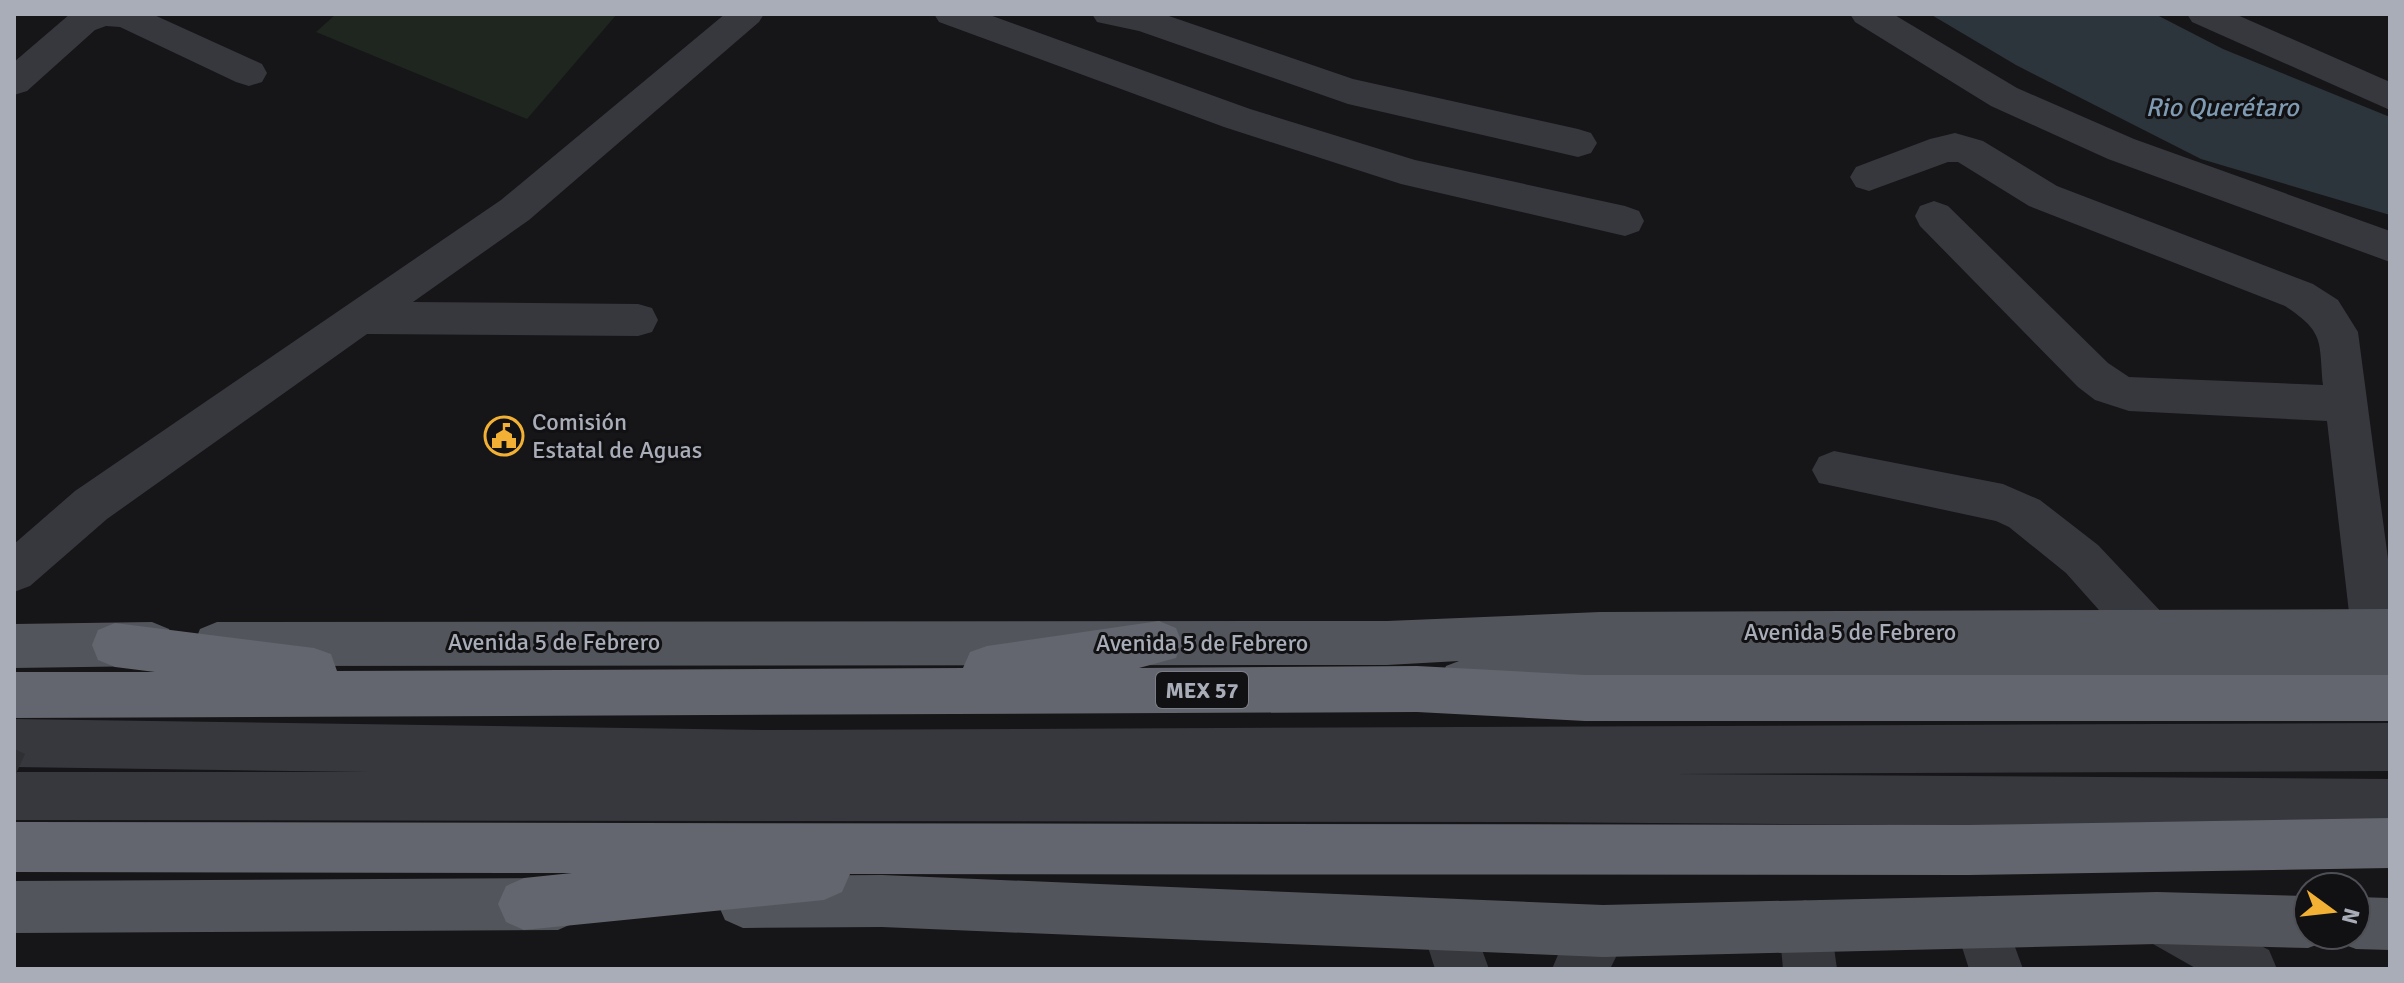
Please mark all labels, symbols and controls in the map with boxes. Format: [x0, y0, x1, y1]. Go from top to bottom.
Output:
water label: Rio Querétaro [2146, 92, 2300, 124]
place label: Comisión Estatal de Aguas [532, 407, 702, 465]
public building icon: Comisión Estatal de Aguas [483, 415, 525, 457]
street label: Avenida 5 de Febrero [1744, 617, 1956, 647]
street label: Avenida 5 de Febrero [448, 627, 660, 657]
street label: Avenida 5 de Febrero [1096, 628, 1308, 658]
road number: MEX 57 [1156, 672, 1248, 708]
north arrow [2292, 871, 2372, 951]
text: N [2336, 905, 2366, 927]

